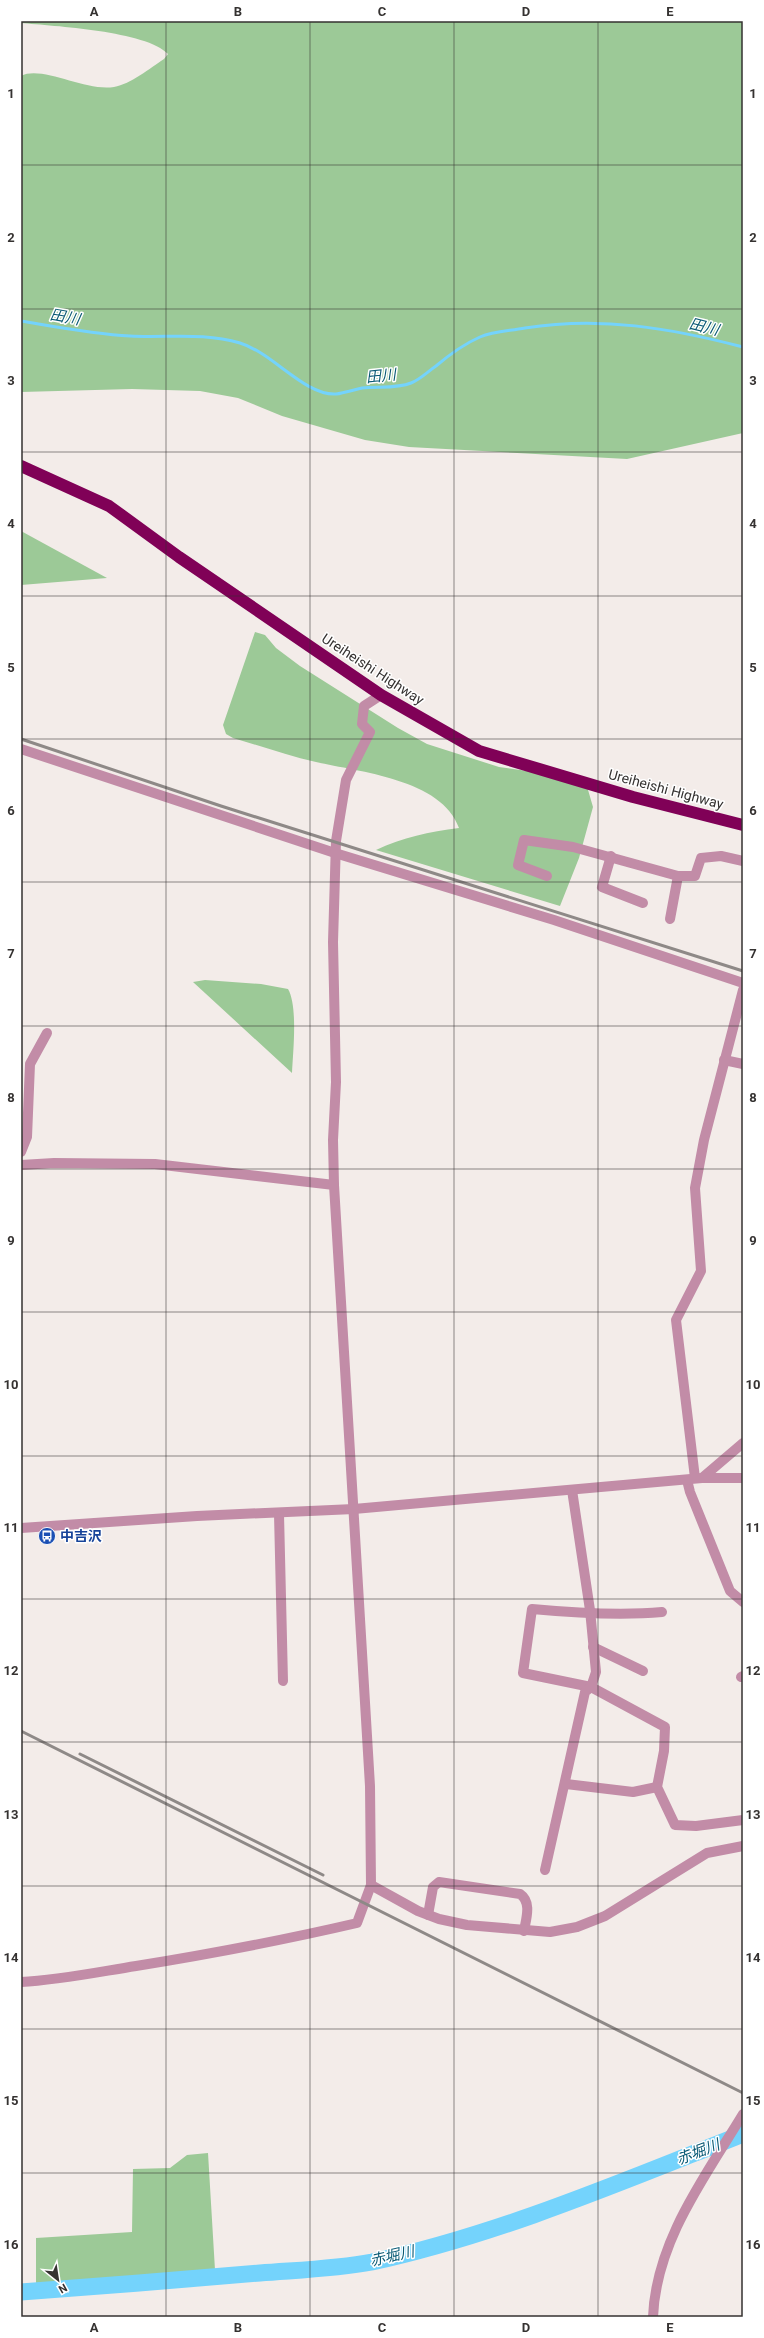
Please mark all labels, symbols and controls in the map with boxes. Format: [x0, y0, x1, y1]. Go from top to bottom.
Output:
text: A [90, 4, 99, 19]
text: B [234, 4, 242, 19]
text: C [378, 4, 387, 19]
text: D [522, 4, 530, 19]
text: E [666, 4, 674, 19]
text: 1 [7, 86, 15, 101]
text: 1 [749, 86, 757, 101]
text: 2 [7, 230, 15, 245]
text: 2 [749, 230, 757, 245]
water label: 田川 [49, 306, 83, 329]
water label: 田川 [687, 315, 723, 340]
water label: 田川 [365, 365, 399, 387]
text: 3 [7, 373, 15, 388]
text: 3 [749, 373, 757, 388]
text: 4 [7, 516, 15, 531]
text: 4 [749, 516, 757, 531]
street label: Ureiheishi Highway [319, 630, 427, 708]
text: 5 [7, 660, 15, 675]
text: 5 [749, 660, 757, 675]
street label: Ureiheishi Highway [607, 766, 726, 812]
text: 6 [7, 803, 15, 818]
text: 6 [749, 803, 757, 818]
text: 7 [7, 946, 15, 961]
text: 7 [749, 946, 757, 961]
text: 8 [7, 1090, 15, 1105]
text: 8 [749, 1090, 757, 1105]
text: 9 [7, 1233, 15, 1248]
text: 9 [749, 1233, 757, 1248]
text: 10 [4, 1377, 18, 1392]
text: 10 [746, 1377, 760, 1392]
text: 11 [4, 1520, 18, 1535]
text: 11 [746, 1520, 760, 1535]
bus stop icon: 中吉沢 [37, 1526, 57, 1546]
place label: 中吉沢 [60, 1528, 102, 1544]
text: 12 [4, 1663, 18, 1678]
text: 12 [746, 1663, 760, 1678]
text: 13 [4, 1807, 18, 1822]
text: 13 [746, 1807, 760, 1822]
text: 14 [4, 1950, 19, 1965]
text: 14 [746, 1950, 761, 1965]
text: 15 [4, 2093, 18, 2108]
text: 15 [746, 2093, 760, 2108]
water label: 赤堀川 [674, 2135, 724, 2168]
text: 16 [4, 2237, 19, 2252]
text: 16 [746, 2237, 761, 2252]
water label: 赤堀川 [368, 2242, 418, 2270]
north arrow [38, 2260, 78, 2300]
text: N [56, 2281, 69, 2296]
text: A [90, 2320, 99, 2335]
text: B [234, 2320, 242, 2335]
text: C [378, 2320, 387, 2335]
text: D [522, 2320, 530, 2335]
text: E [666, 2320, 674, 2335]

